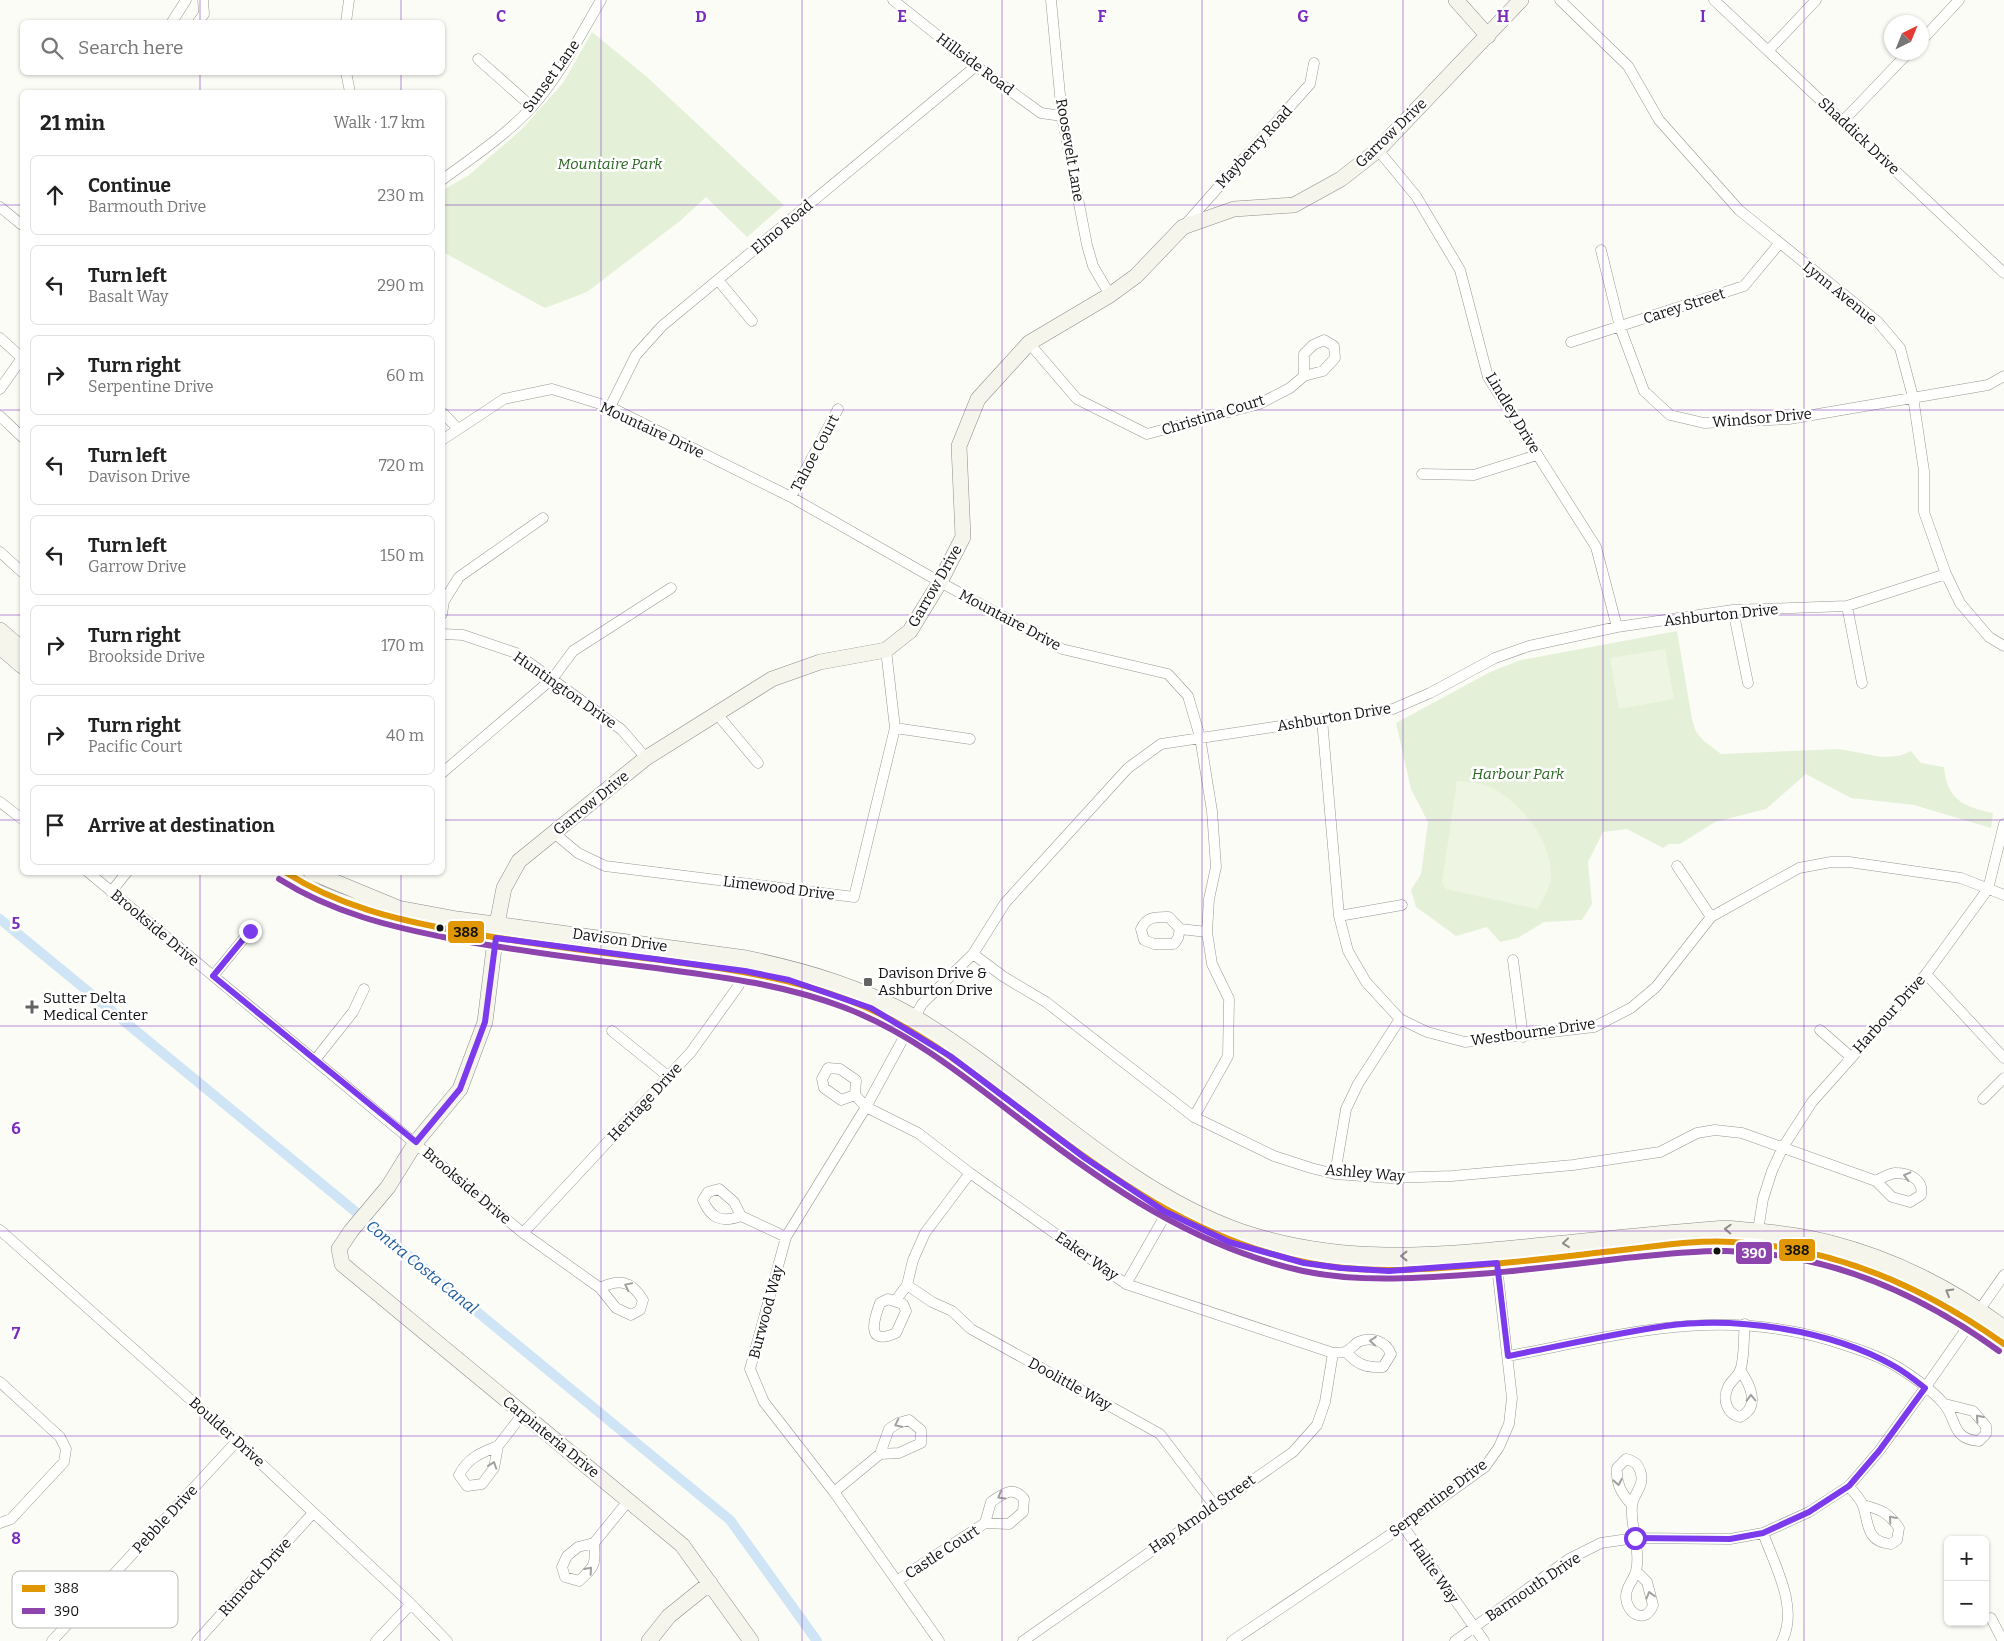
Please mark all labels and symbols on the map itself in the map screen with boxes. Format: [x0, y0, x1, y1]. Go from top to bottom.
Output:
text: C [496, 7, 506, 26]
text: D [695, 7, 707, 26]
text: E [897, 7, 907, 26]
text: F [1098, 7, 1107, 26]
text: G [1297, 7, 1309, 26]
text: H [1497, 7, 1510, 26]
text: I [1700, 7, 1706, 26]
north arrow [1884, 15, 1929, 60]
street label: Hillside Road [933, 29, 1017, 99]
street label: Sunset Lane [519, 36, 583, 116]
street label: Shaddick Drive [1815, 94, 1903, 178]
street label: Garrow Drive [1352, 95, 1430, 171]
street label: Roosevelt Lane [1052, 97, 1088, 203]
street label: Mayberry Road [1212, 102, 1296, 192]
park label: Mountaire Park [558, 155, 663, 173]
street label: Elmo Road [748, 196, 817, 258]
street label: Lynn Avenue [1799, 258, 1881, 328]
street label: Carey Street [1641, 284, 1728, 328]
street label: Lindley Drive [1482, 369, 1544, 457]
street label: Christina Court [1159, 391, 1267, 439]
street label: Mountaire Drive [597, 398, 707, 462]
street label: Windsor Drive [1711, 405, 1813, 431]
street label: Tahoe Court [787, 411, 843, 495]
street label: Garrow Drive [904, 542, 966, 630]
street label: Mountaire Drive [956, 586, 1064, 654]
street label: Ashburton Drive [1663, 600, 1779, 630]
street label: Huntington Drive [510, 648, 620, 732]
street label: Ashburton Drive [1276, 699, 1392, 735]
park label: Harbour Park [1472, 765, 1565, 783]
street label: Garrow Drive [550, 767, 632, 839]
street label: Limewood Drive [722, 872, 836, 904]
street label: Brookside Drive [107, 886, 203, 970]
text: 5 [12, 914, 21, 933]
route end [239, 920, 262, 943]
line badge: 388 [447, 920, 485, 944]
unlabelled marker [435, 923, 445, 933]
text: 388 [454, 924, 478, 941]
street label: Davison Drive [571, 924, 669, 956]
place label: Davison Drive & Ashburton Drive [878, 964, 993, 999]
street label: Harbour Drive [1849, 971, 1929, 1057]
marker: Davison Drive & Ashburton Drive [862, 976, 874, 988]
place label: Sutter Delta Medical Center [43, 989, 148, 1024]
marker: Sutter Delta Medical Center [25, 1000, 39, 1014]
street label: Westbourne Drive [1470, 1014, 1596, 1050]
street label: Heritage Drive [604, 1059, 686, 1145]
text: 6 [11, 1119, 21, 1138]
street label: Brookside Drive [419, 1144, 515, 1228]
street label: Ashley Way [1324, 1161, 1406, 1185]
one-way arrow [1902, 1171, 1911, 1182]
water label: Contra Costa Canal [362, 1216, 482, 1318]
one-way arrow [1723, 1224, 1731, 1234]
street label: Eaker Way [1052, 1228, 1122, 1284]
one-way arrow [1561, 1237, 1569, 1248]
line badge: 388 [1778, 1238, 1816, 1262]
line badge: 390 [1735, 1241, 1773, 1265]
text: 388 [1785, 1242, 1809, 1259]
text: 390 [1741, 1245, 1767, 1262]
unlabelled marker [1712, 1246, 1722, 1256]
one-way arrow [1400, 1251, 1408, 1261]
street label: Burwood Way [745, 1263, 787, 1361]
one-way arrow [624, 1282, 633, 1292]
one-way arrow [1945, 1288, 1954, 1298]
text: 7 [12, 1324, 21, 1343]
one-way arrow [1369, 1336, 1377, 1347]
street label: Doolittle Way [1025, 1354, 1115, 1414]
street label: Carpinteria Drive [499, 1392, 603, 1482]
street label: Boulder Drive [186, 1393, 268, 1471]
one-way arrow [1745, 1393, 1756, 1401]
one-way arrow [1976, 1415, 1985, 1424]
one-way arrow [894, 1418, 903, 1428]
street label: Serpentine Drive [1386, 1455, 1490, 1541]
one-way arrow [487, 1461, 497, 1470]
street label: Hap Arnold Street [1146, 1470, 1259, 1557]
one-way arrow [1613, 1478, 1623, 1486]
street label: Pebble Drive [129, 1481, 201, 1557]
one-way arrow [998, 1489, 1007, 1499]
one-way arrow [1889, 1516, 1898, 1525]
street label: Castle Court [902, 1521, 983, 1583]
route start [1624, 1527, 1647, 1550]
text: 8 [11, 1529, 21, 1548]
street label: Rimrock Drive [215, 1534, 295, 1620]
street label: Halite Way [1405, 1535, 1463, 1607]
street label: Barmouth Drive [1482, 1549, 1584, 1625]
one-way arrow [584, 1567, 593, 1576]
legend [12, 1571, 178, 1628]
text: 388 [54, 1580, 79, 1597]
one-way arrow [1646, 1592, 1656, 1600]
text: 390 [54, 1603, 79, 1620]

